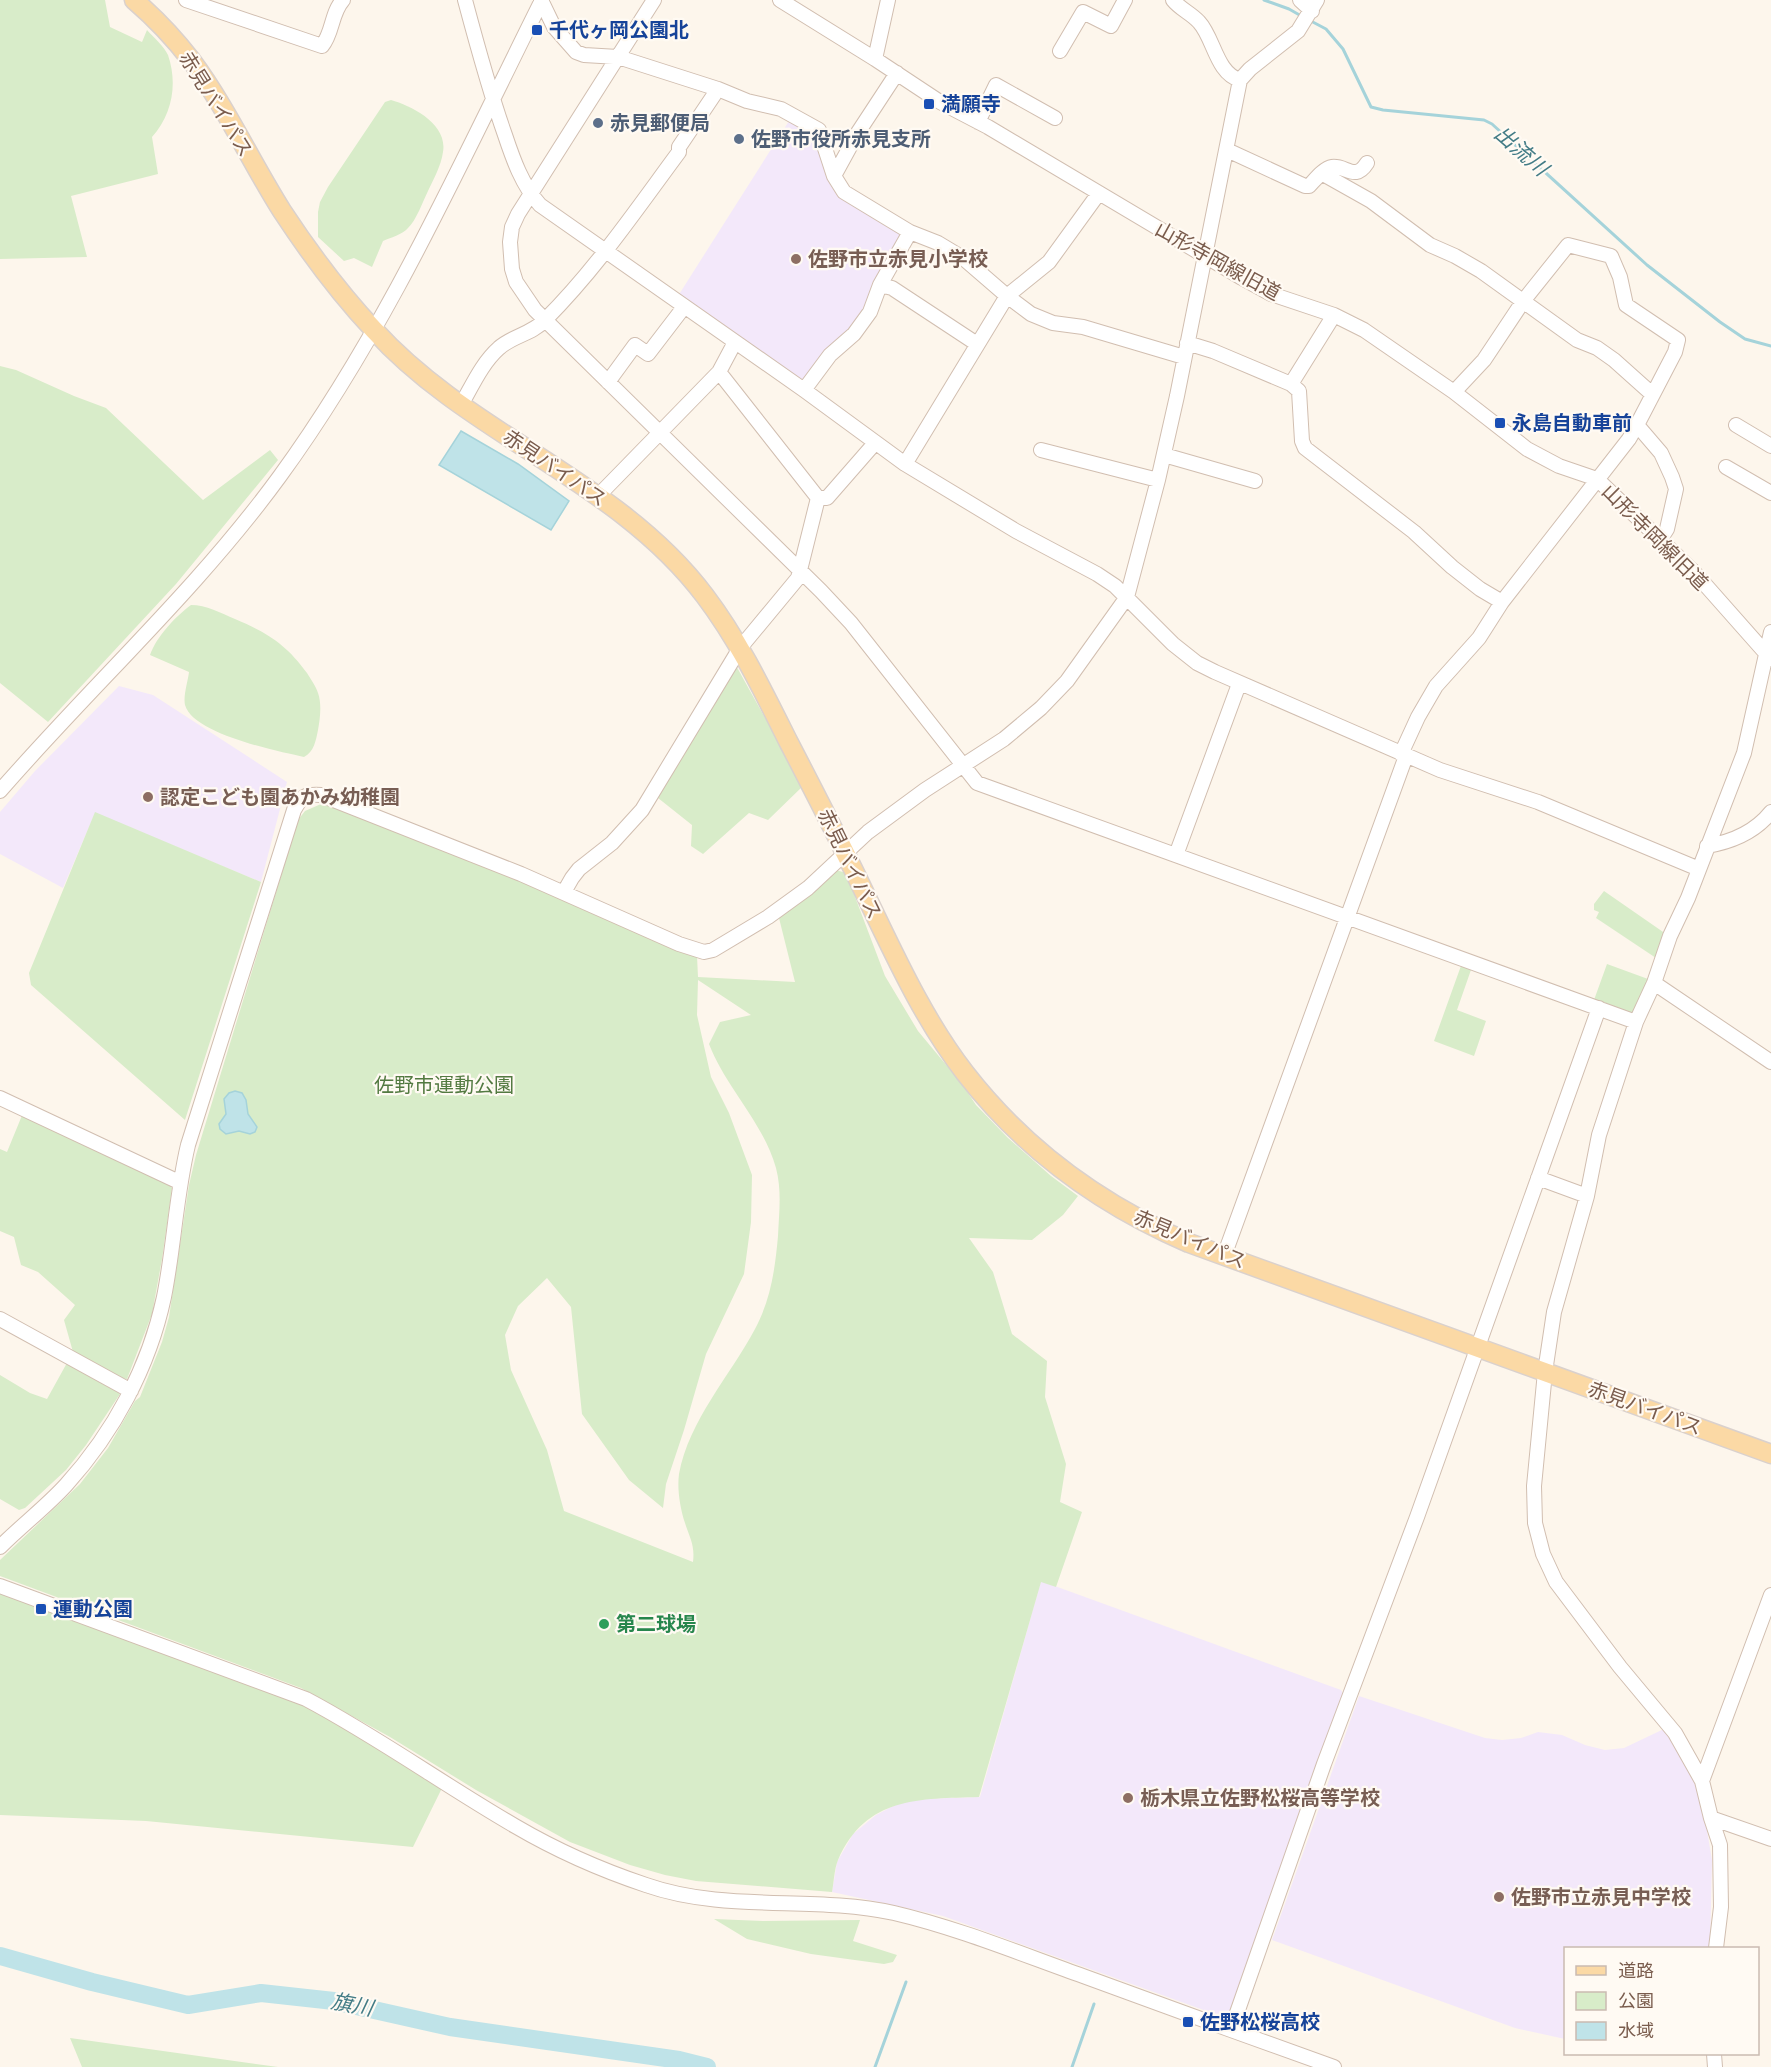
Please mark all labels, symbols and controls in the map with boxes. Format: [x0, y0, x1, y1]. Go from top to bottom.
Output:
place label: 千代ヶ岡公園北 [549, 18, 689, 41]
marker: 千代ヶ岡公園北 [530, 23, 544, 37]
street label: 赤見バイパス [175, 47, 258, 161]
place label: 満願寺 [941, 92, 1001, 115]
marker: 満願寺 [922, 97, 936, 111]
place label: 赤見郵便局 [610, 111, 710, 134]
marker: 赤見郵便局 [591, 116, 605, 130]
water label: 出流川 [1490, 121, 1555, 181]
place label: 佐野市役所赤見支所 [751, 127, 931, 150]
marker: 佐野市役所赤見支所 [732, 132, 746, 146]
street label: 山形寺岡線旧道 [1151, 217, 1285, 305]
place label: 佐野市立赤見小学校 [808, 247, 988, 270]
marker: 佐野市立赤見小学校 [789, 252, 803, 266]
place label: 永島自動車前 [1512, 411, 1632, 434]
marker: 永島自動車前 [1493, 416, 1507, 430]
street label: 赤見バイパス [499, 425, 611, 511]
street label: 山形寺岡線旧道 [1598, 479, 1713, 594]
place label: 認定こども園あかみ幼稚園 [160, 785, 400, 808]
marker: 認定こども園あかみ幼稚園 [141, 790, 155, 804]
street label: 赤見バイパス [814, 805, 887, 923]
park label: 佐野市運動公園 [374, 1073, 514, 1096]
street label: 赤見バイパス [1131, 1205, 1250, 1272]
street label: 赤見バイパス [1585, 1376, 1705, 1439]
place label: 運動公園 [53, 1597, 133, 1620]
marker: 運動公園 [34, 1602, 48, 1616]
place label: 第二球場 [616, 1612, 696, 1635]
marker: 第二球場 [597, 1617, 611, 1631]
place label: 栃木県立佐野松桜高等学校 [1140, 1786, 1380, 1809]
marker: 栃木県立佐野松桜高等学校 [1121, 1791, 1135, 1805]
place label: 佐野市立赤見中学校 [1511, 1885, 1691, 1908]
marker: 佐野市立赤見中学校 [1492, 1890, 1506, 1904]
legend [1564, 1947, 1759, 2055]
text: 道路 [1618, 1960, 1654, 1980]
water label: 旗川 [329, 1988, 377, 2020]
text: 公園 [1618, 1990, 1654, 2010]
place label: 佐野松桜高校 [1200, 2010, 1320, 2033]
marker: 佐野松桜高校 [1181, 2015, 1195, 2029]
text: 水域 [1618, 2020, 1654, 2040]

